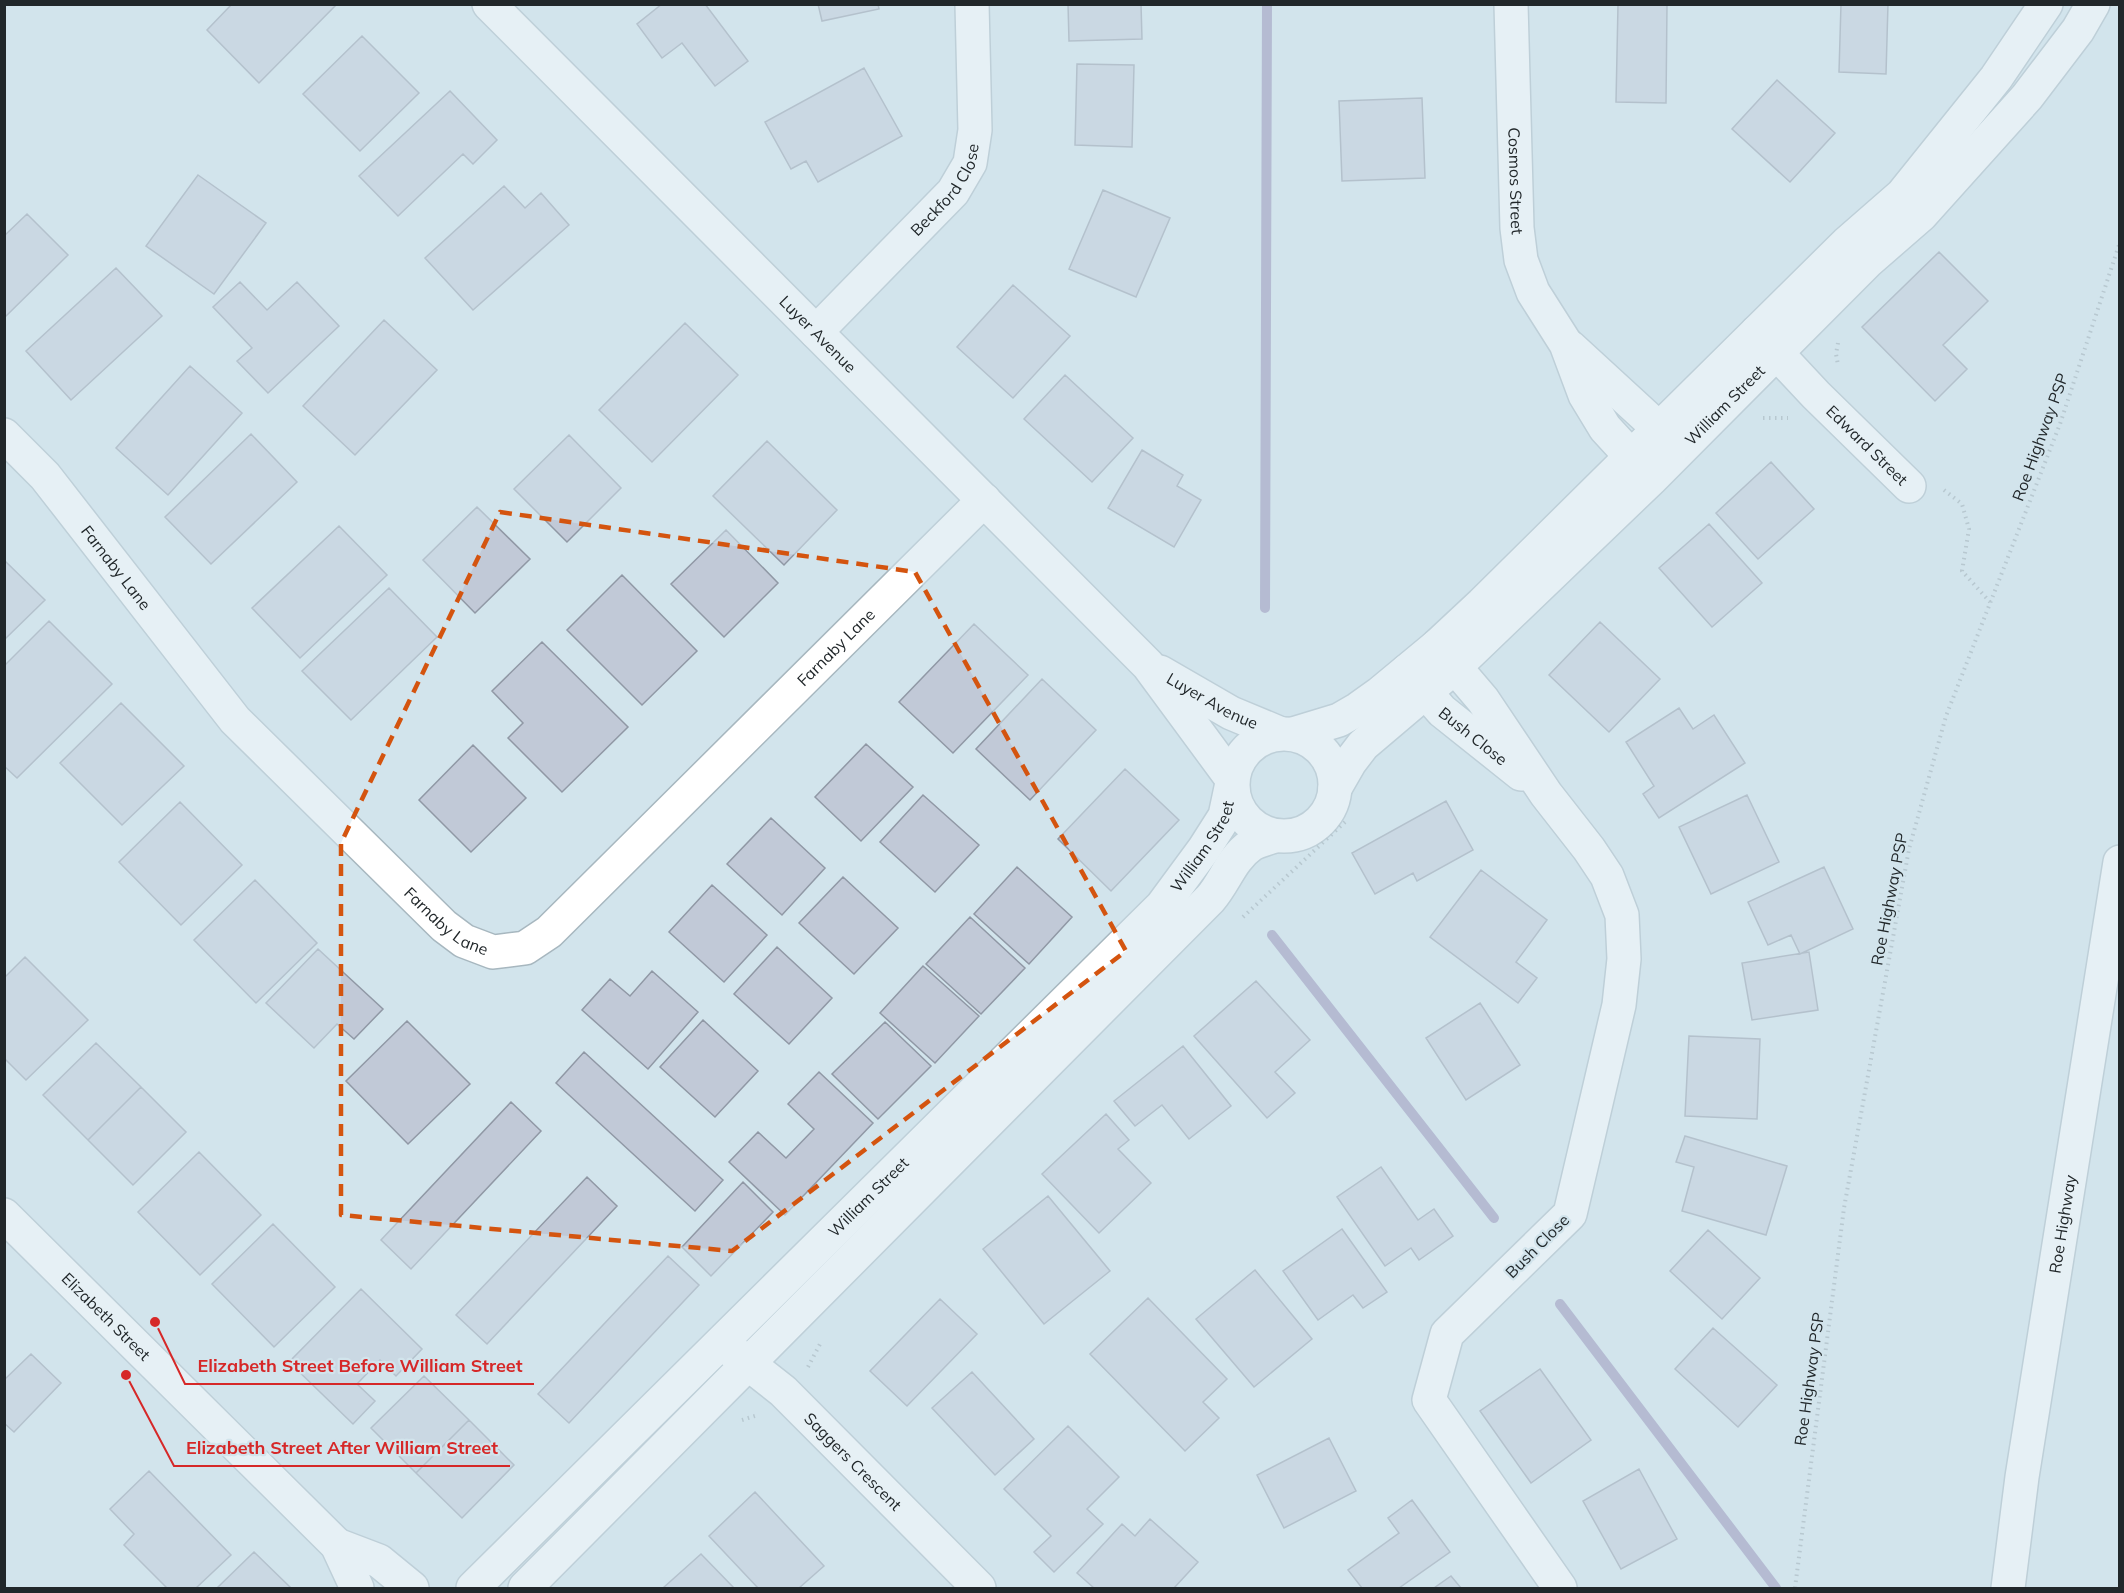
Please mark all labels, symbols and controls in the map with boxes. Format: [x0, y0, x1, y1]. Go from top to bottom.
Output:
street label: Cosmos Street [1504, 127, 1528, 236]
street label: Beckford Close [906, 142, 983, 240]
street label: Luyer Avenue [775, 291, 861, 377]
street label: William Street [1680, 360, 1769, 449]
street label: Roe Highway PSP [2008, 370, 2072, 504]
street label: Edward Street [1822, 401, 1912, 490]
street label: Farnaby Lane [77, 521, 155, 614]
street label: Farnaby Lane [793, 604, 879, 690]
street label: Luyer Avenue [1163, 668, 1261, 733]
street label: Bush Close [1435, 702, 1512, 769]
street label: William Street [1166, 799, 1238, 896]
street label: Roe Highway PSP [1866, 831, 1912, 967]
street label: Farnaby Lane [400, 883, 491, 959]
street label: William Street [824, 1152, 913, 1241]
street label: Roe Highway [2045, 1173, 2080, 1275]
street label: Bush Close [1501, 1210, 1573, 1282]
street label: Elizabeth Street [58, 1268, 155, 1365]
street label: Roe Highway PSP [1790, 1311, 1828, 1447]
callout: Elizabeth Street Before William Street [185, 1348, 534, 1384]
text: Elizabeth Street Before William Street [197, 1354, 523, 1377]
street label: Saggers Crescent [800, 1408, 906, 1515]
callout: Elizabeth Street After William Street [174, 1430, 510, 1466]
text: Elizabeth Street After William Street [186, 1436, 498, 1459]

